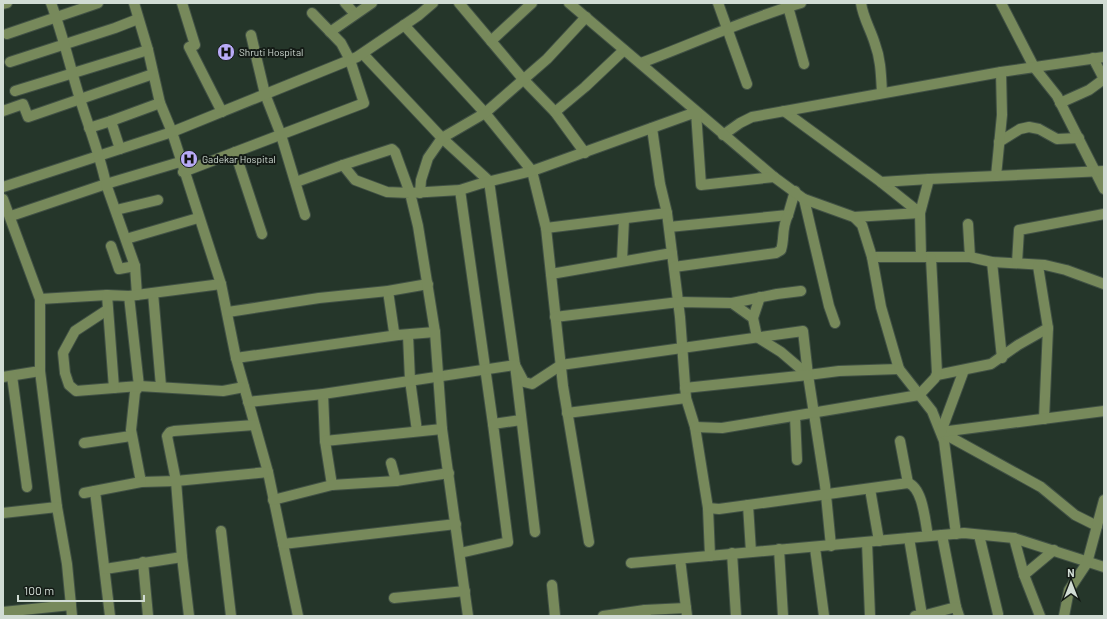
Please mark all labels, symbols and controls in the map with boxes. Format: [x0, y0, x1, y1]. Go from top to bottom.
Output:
hospital icon: Shruti Hospital [216, 42, 236, 62]
place label: Shruti Hospital [239, 46, 303, 58]
hospital icon: Gadekar Hospital [179, 149, 199, 169]
place label: Gadekar Hospital [202, 153, 276, 165]
north arrow [1051, 563, 1091, 603]
text: N [1067, 566, 1075, 579]
scale bar [18, 577, 144, 603]
text: 100 m [24, 583, 54, 597]

